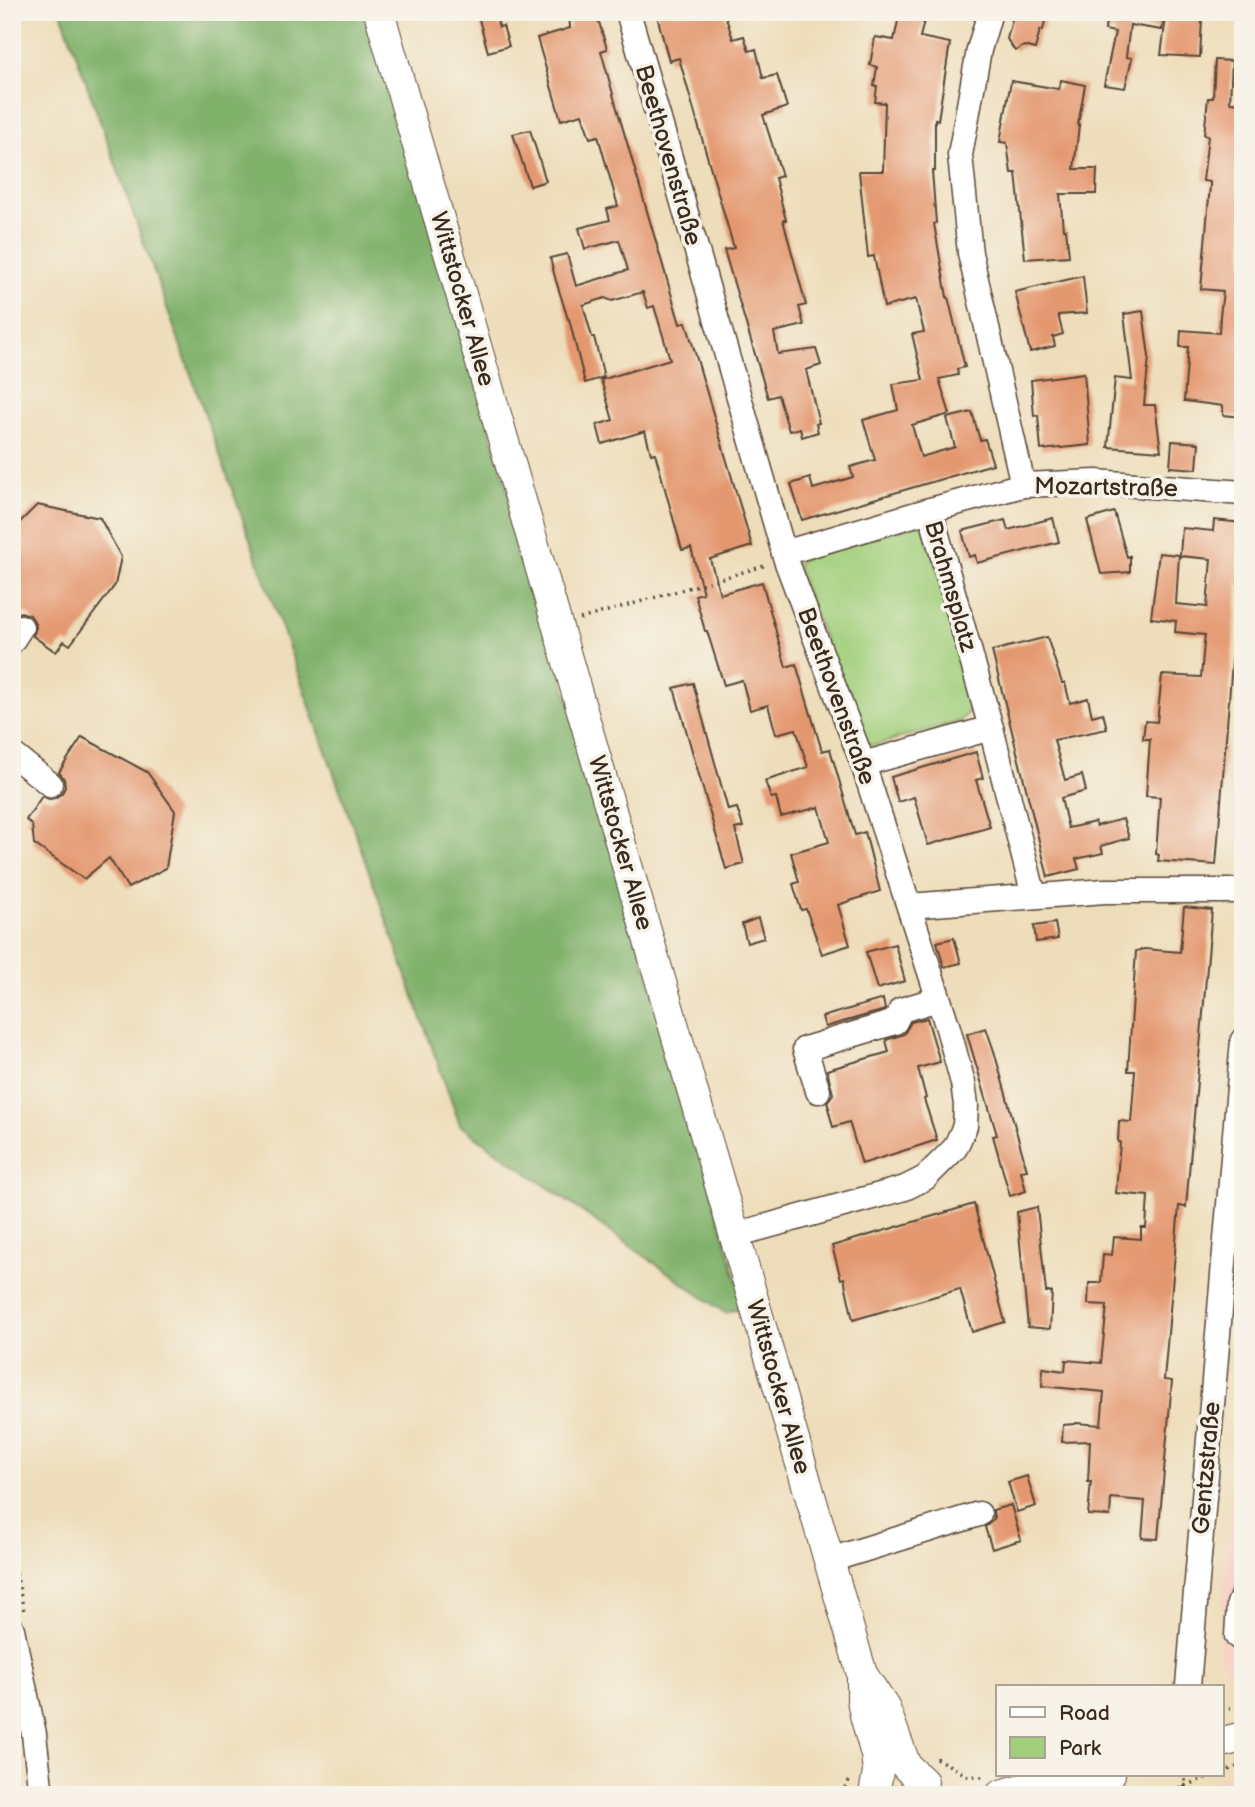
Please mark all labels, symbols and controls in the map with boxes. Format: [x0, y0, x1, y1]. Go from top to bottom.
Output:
street label: Beethovenstraße [629, 61, 708, 249]
street label: Wittstocker Allee [424, 209, 501, 390]
street label: Mozartstraße [1034, 472, 1178, 503]
street label: Brahmsplatz [918, 517, 983, 655]
street label: Beethovenstraße [791, 603, 882, 789]
street label: Wittstocker Allee [582, 753, 659, 934]
street label: Wittstocker Allee [740, 1297, 817, 1478]
street label: Gentzstraße [1186, 1400, 1227, 1536]
legend [996, 1685, 1224, 1776]
text: Road [1059, 1701, 1110, 1726]
text: Park [1059, 1736, 1102, 1761]

